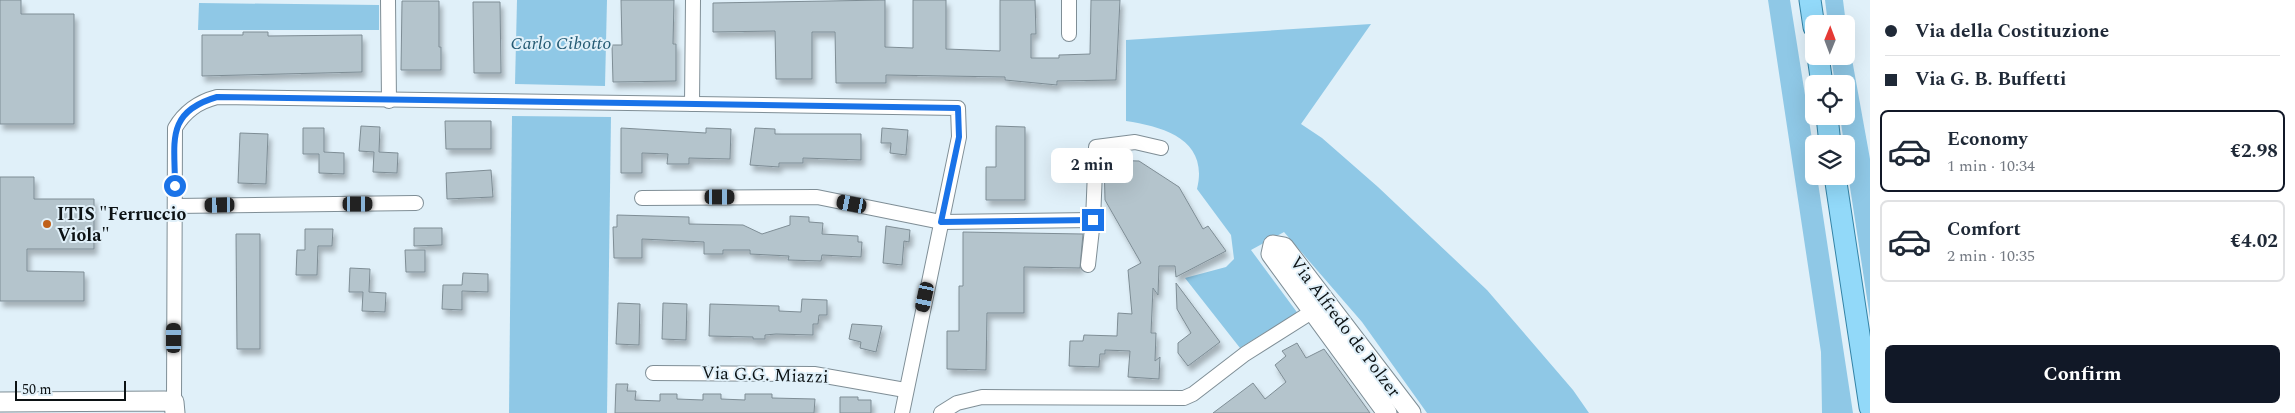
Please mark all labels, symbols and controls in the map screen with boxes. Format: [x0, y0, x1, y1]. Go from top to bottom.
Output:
north arrow [1805, 15, 1855, 65]
map controls [1805, 15, 1855, 185]
text: Via della Costituzione [1915, 17, 2109, 46]
park label: Carlo Cibotto [511, 30, 611, 57]
text: Via G. B. Buffetti [1915, 65, 2066, 94]
button: locate [1805, 75, 1855, 125]
text: Economy [1947, 125, 2028, 154]
icon: car [1887, 129, 1932, 174]
button: layers [1805, 135, 1855, 185]
text: €2.98 [2230, 137, 2278, 166]
callout: 2 min [1052, 148, 1134, 182]
text: 2 min [1071, 153, 1113, 177]
text: 1 min · 10:34 [1947, 154, 2035, 178]
route start [164, 175, 186, 197]
car [705, 190, 735, 205]
car [835, 194, 868, 214]
car [204, 197, 235, 213]
car [343, 197, 373, 212]
place label: ITIS "Ferruccio Viola" [57, 201, 187, 249]
route end [1082, 209, 1104, 231]
text: Comfort [1947, 215, 2021, 244]
marker: ITIS "Ferruccio Viola" [41, 218, 53, 230]
icon: car [1887, 219, 1932, 264]
text: €4.02 [2230, 227, 2278, 256]
text: 2 min · 10:35 [1947, 244, 2035, 268]
street label: Via Alfredo de Polzer [1283, 251, 1407, 403]
car [914, 281, 935, 313]
car [166, 323, 181, 353]
button: Confirm [1885, 345, 2280, 403]
street label: Via G.G. Miazzi [701, 359, 829, 391]
scale bar [15, 378, 126, 401]
text: 50 m [22, 379, 52, 400]

